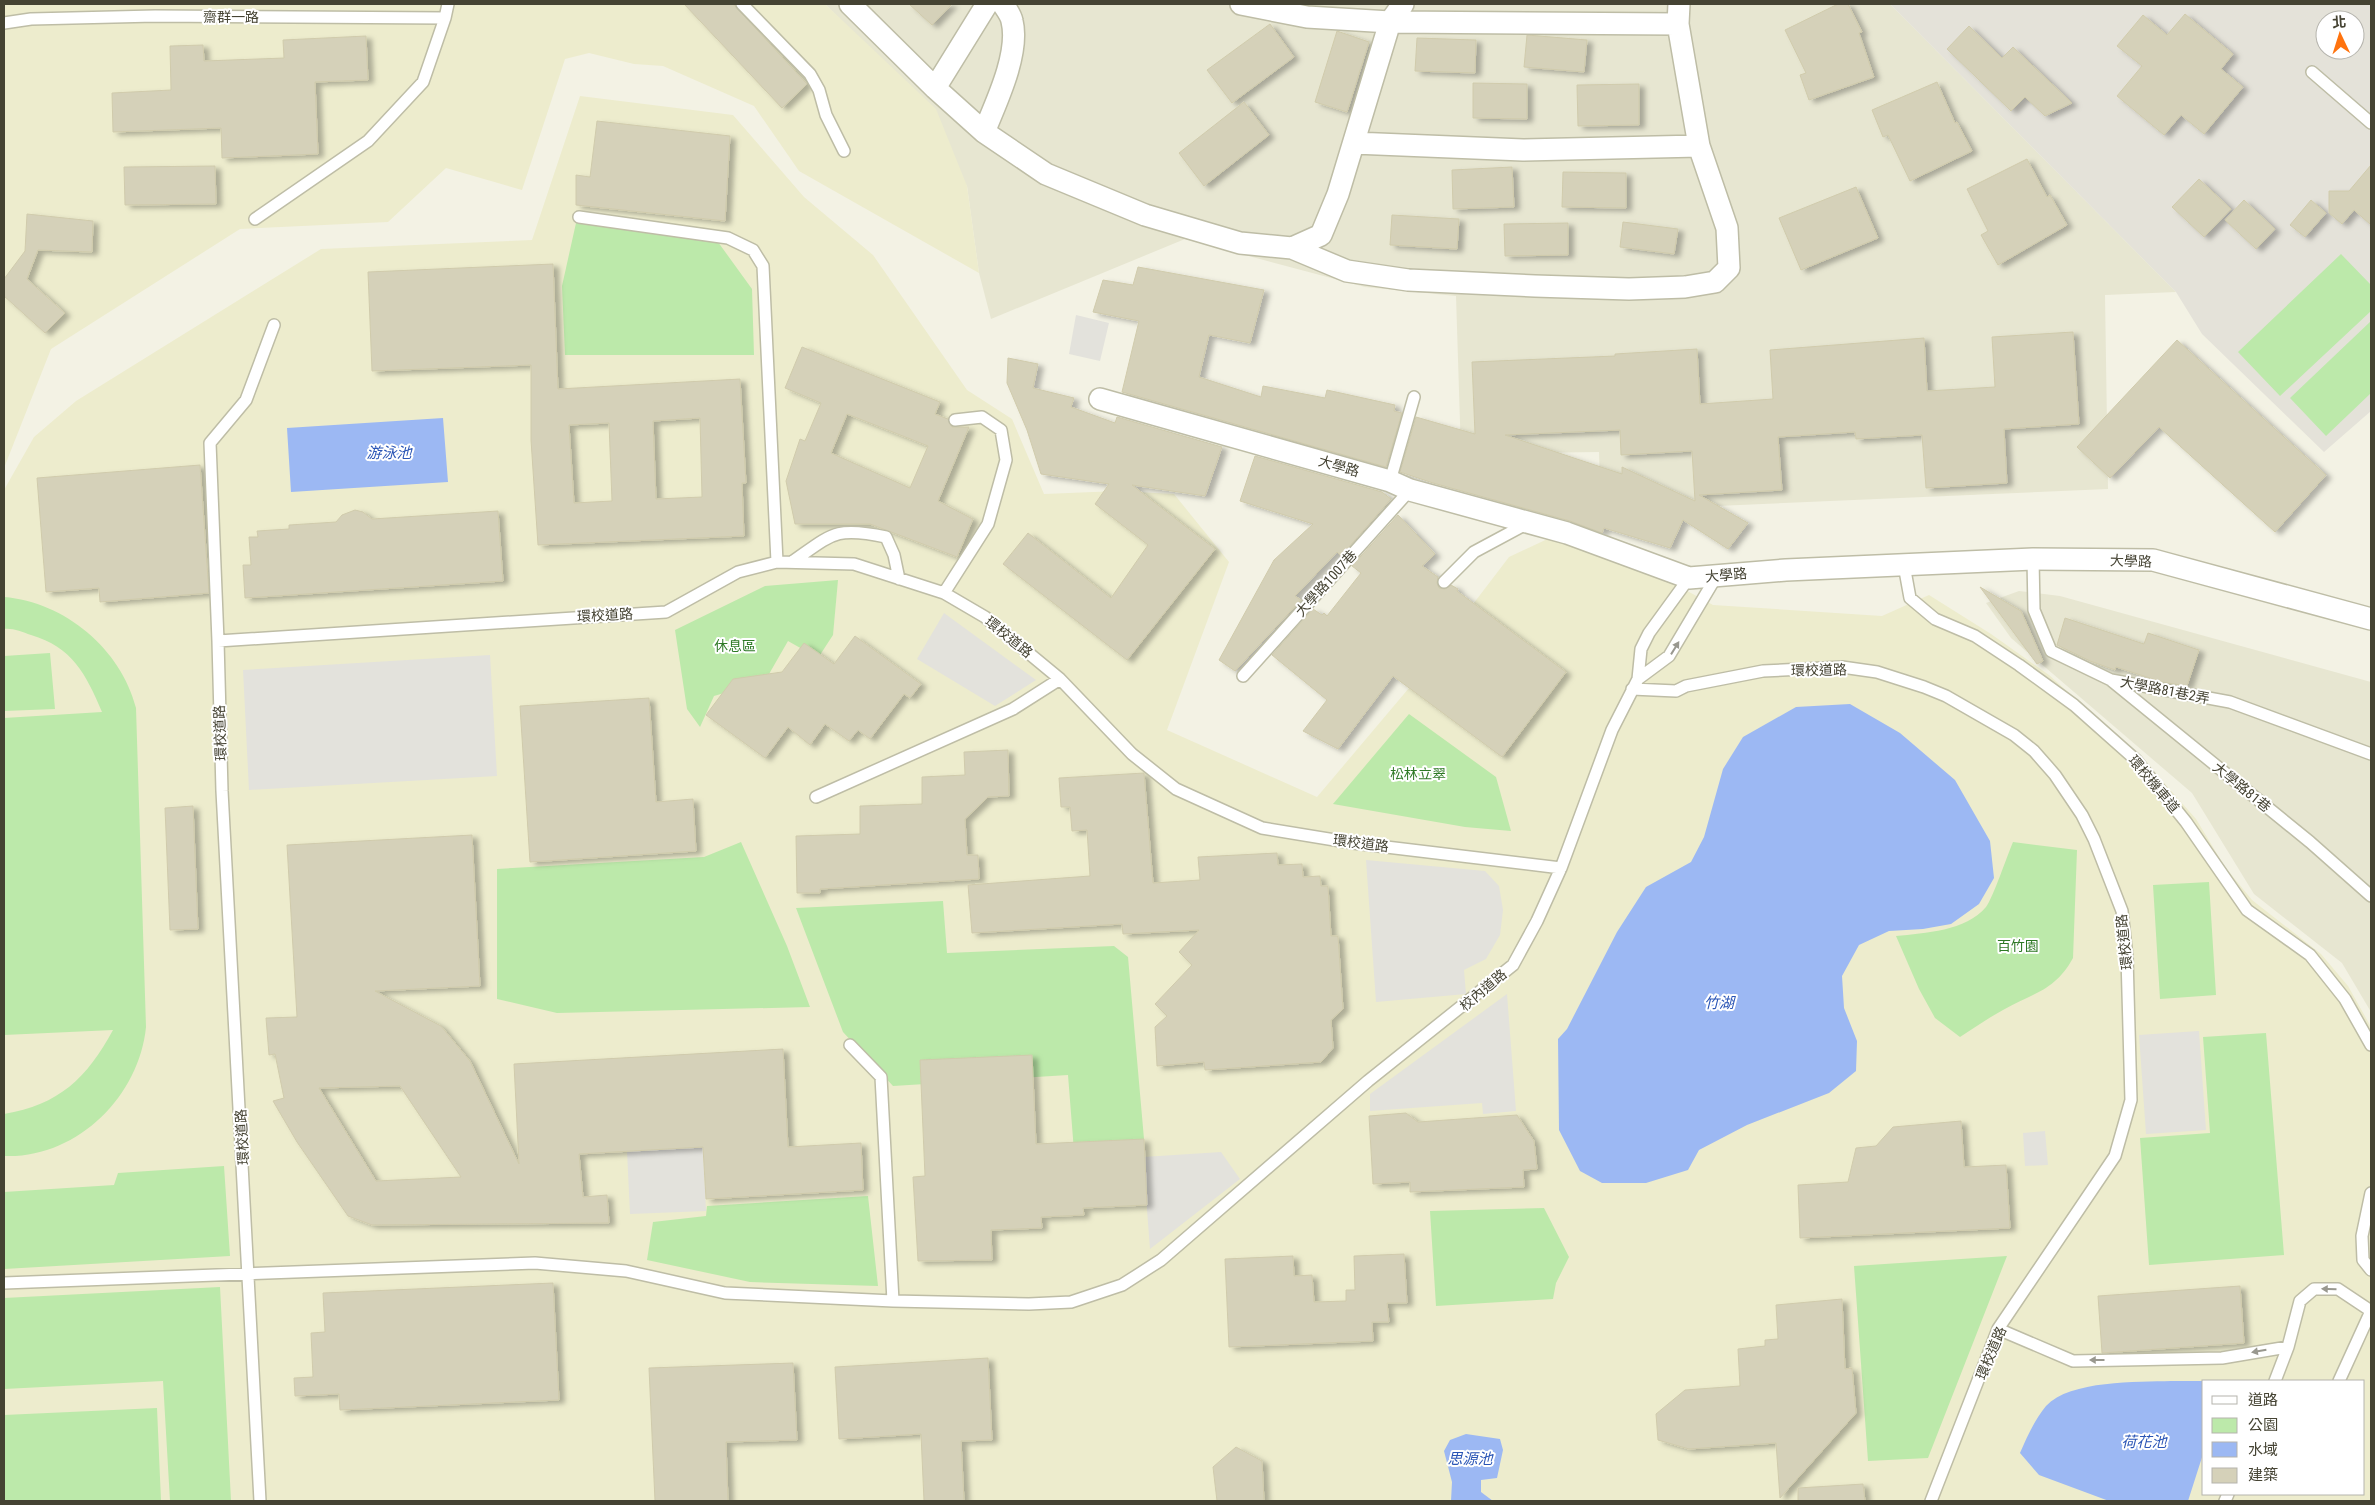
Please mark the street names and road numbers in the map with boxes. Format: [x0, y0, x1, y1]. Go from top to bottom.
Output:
street label: 齋群一路 [203, 9, 259, 25]
street label: 大學路 [1317, 453, 1361, 479]
street label: 大學路1007巷 [1292, 547, 1360, 619]
street label: 大學路 [2110, 552, 2152, 570]
street label: 大學路 [1704, 565, 1748, 585]
street label: 環校道路 [577, 606, 633, 624]
street label: 環校道路 [982, 613, 1036, 661]
street label: 環校道路 [1791, 662, 1847, 678]
street label: 大學路81巷2弄 [2119, 673, 2211, 707]
street label: 環校道路 [211, 705, 229, 761]
street label: 環校機車道 [2125, 752, 2183, 816]
street label: 大學路81巷 [2210, 759, 2274, 815]
street label: 環校道路 [1332, 832, 1390, 854]
street label: 環校道路 [2113, 913, 2135, 971]
street label: 校內道路 [1456, 966, 1510, 1014]
street label: 環校道路 [233, 1109, 251, 1165]
street label: 環校道路 [1973, 1324, 2009, 1382]

